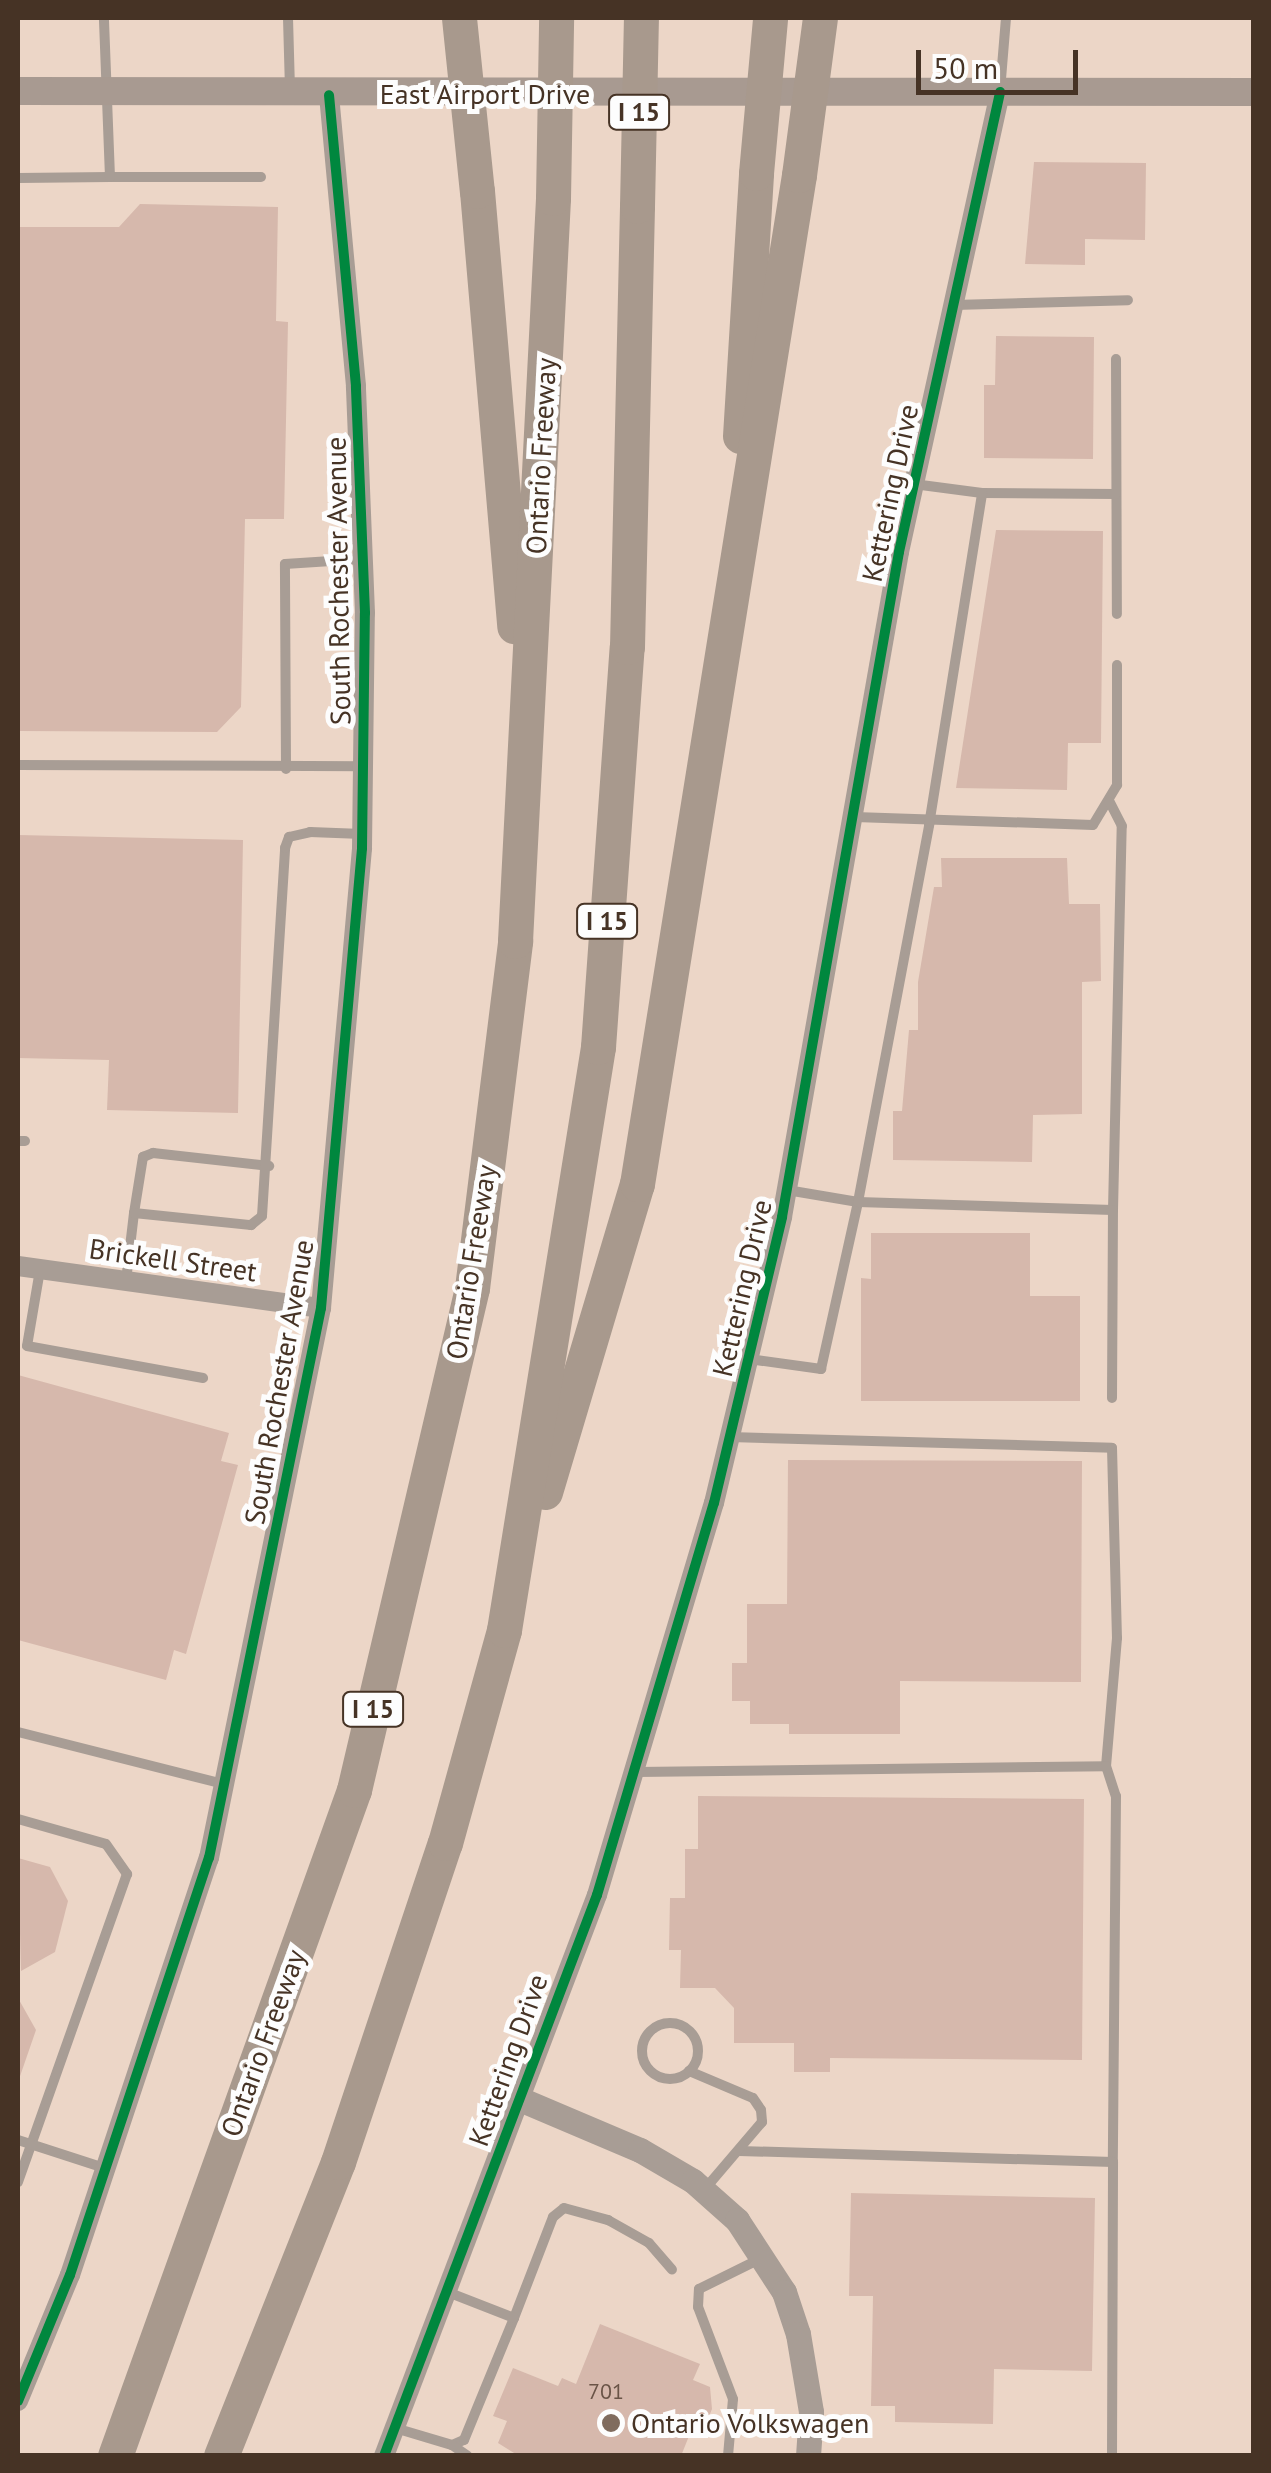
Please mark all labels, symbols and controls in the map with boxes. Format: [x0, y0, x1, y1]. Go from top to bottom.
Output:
scale bar [921, 30, 1084, 92]
text: 50 m [933, 48, 998, 87]
street label: East Airport Drive [379, 77, 591, 111]
road number: I 15 [606, 92, 672, 132]
street label: Ontario Freeway [519, 357, 563, 555]
street label: Kettering Drive [855, 401, 925, 585]
street label: South Rochester Avenue [319, 436, 357, 726]
road number: I 15 [574, 901, 640, 941]
street label: Ontario Freeway [439, 1162, 503, 1362]
street label: Kettering Drive [705, 1196, 779, 1380]
street label: Brickell Street [87, 1232, 259, 1288]
street label: South Rochester Avenue [237, 1237, 321, 1527]
road number: I 15 [340, 1689, 406, 1729]
street label: Ontario Freeway [214, 1945, 312, 2141]
street label: Kettering Drive [461, 1969, 555, 2151]
house number: 701 [588, 2379, 624, 2405]
place label: Ontario Volkswagen [631, 2406, 870, 2440]
marker: Ontario Volkswagen [600, 2412, 622, 2434]

